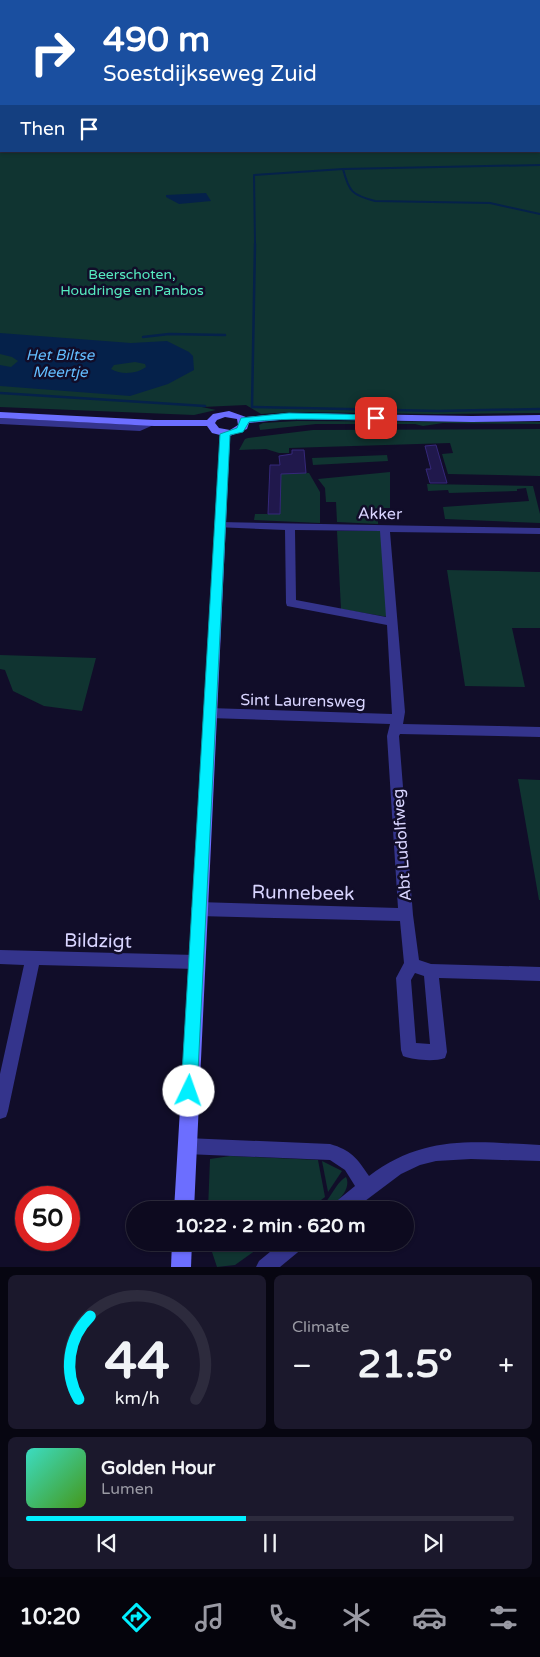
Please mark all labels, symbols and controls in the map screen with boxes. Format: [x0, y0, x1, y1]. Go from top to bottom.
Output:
text: 490 m [103, 19, 210, 61]
icon: right [20, 20, 85, 85]
text: Soestdijkseweg Zuid [103, 61, 317, 87]
icon: arrive [75, 115, 103, 143]
text: Then [20, 118, 65, 140]
park label: Beerschoten, Houdringe en Panbos [60, 266, 204, 299]
water label: Het Biltse Meertje [26, 346, 96, 381]
pin [355, 397, 397, 439]
icon: arrive [362, 404, 390, 432]
street label: Akker [358, 504, 403, 524]
street label: Sint Laurensweg [240, 690, 366, 712]
street label: Abt Ludolfweg [388, 788, 416, 902]
street label: Runnebeek [251, 881, 355, 905]
street label: Bildzigt [64, 929, 132, 953]
position arrow [162, 1064, 214, 1116]
speed limit sign: 50 [15, 1186, 80, 1251]
text: 10:22 · 2 min · 620 m [174, 1215, 366, 1237]
text: Climate [292, 1317, 350, 1337]
text: 44 [104, 1330, 170, 1393]
text: 21.5° [358, 1342, 453, 1388]
text: − [292, 1349, 312, 1383]
text: + [498, 1349, 514, 1383]
text: km/h [115, 1388, 159, 1409]
text: Golden Hour [101, 1457, 215, 1479]
text: Lumen [101, 1479, 153, 1499]
icon: previous [93, 1529, 121, 1557]
icon: pause [256, 1529, 284, 1557]
icon: next [419, 1529, 447, 1557]
icon: directions [119, 1600, 154, 1635]
icon: music [192, 1600, 227, 1635]
icon: phone [265, 1600, 300, 1635]
icon: climate [339, 1600, 374, 1635]
icon: car [412, 1600, 447, 1635]
icon: filters [486, 1600, 521, 1635]
text: 10:20 [19, 1604, 80, 1630]

